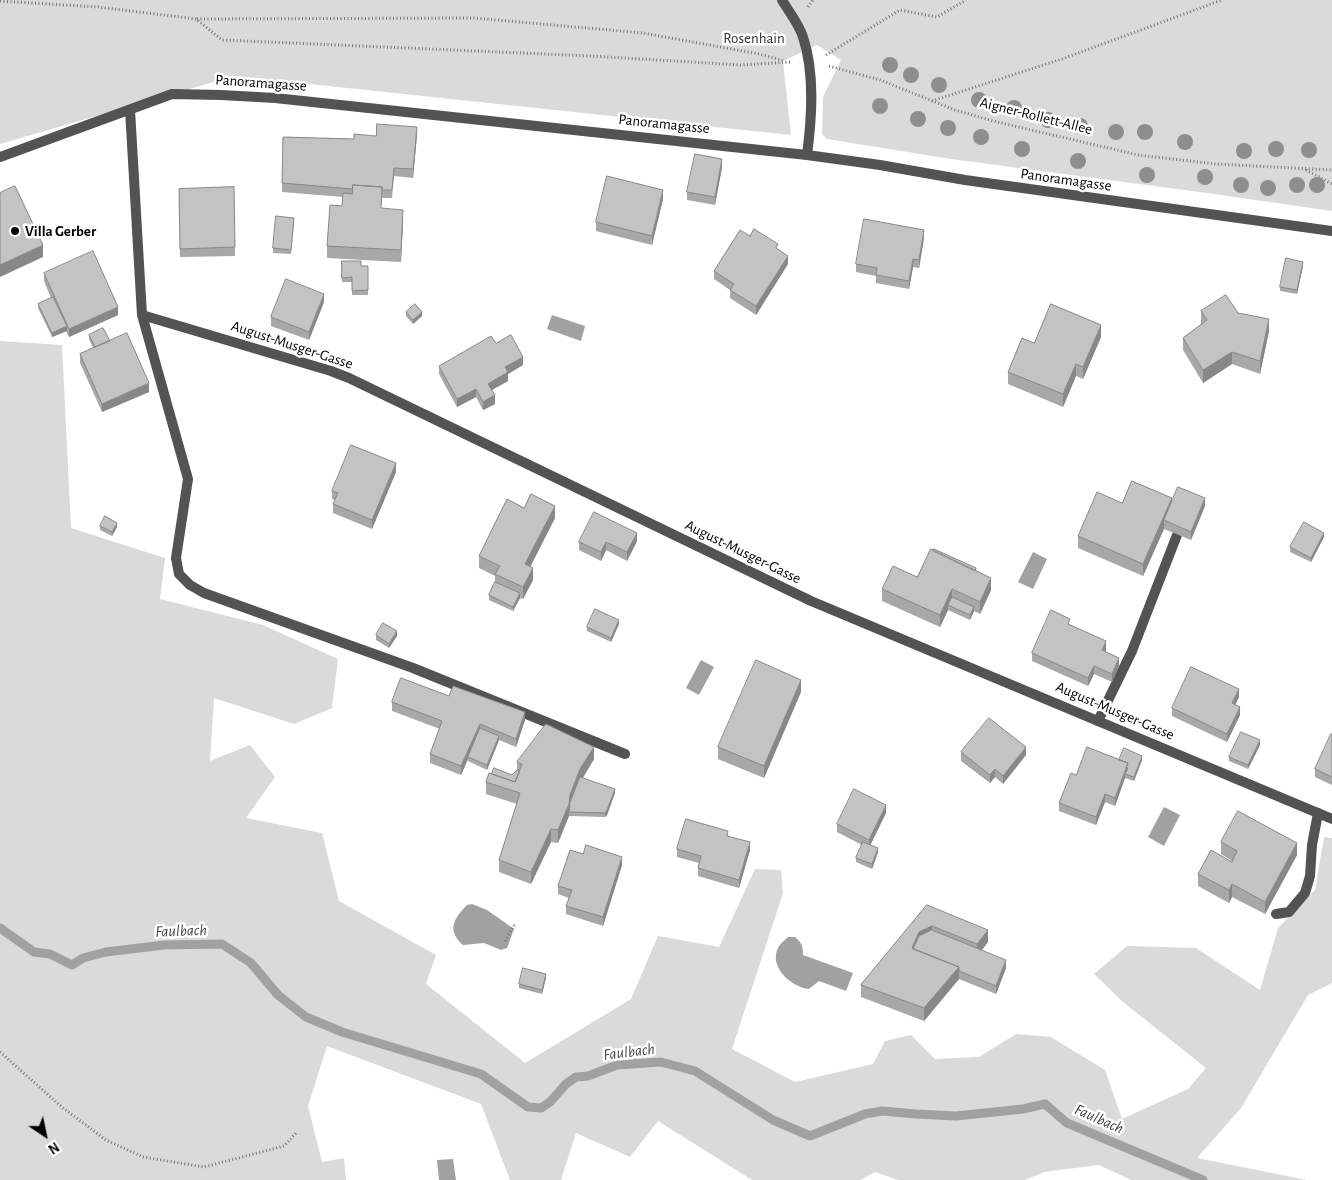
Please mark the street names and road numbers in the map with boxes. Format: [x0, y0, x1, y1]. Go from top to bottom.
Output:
street label: Panoramagasse [215, 71, 307, 95]
street label: Aigner-Rollett-Allee [978, 93, 1094, 139]
street label: Panoramagasse [618, 110, 710, 138]
street label: Panoramagasse [1019, 165, 1113, 195]
street label: August-Musger-Gasse [229, 317, 355, 373]
street label: August-Musger-Gasse [682, 516, 804, 588]
street label: August-Musger-Gasse [1053, 678, 1177, 744]

